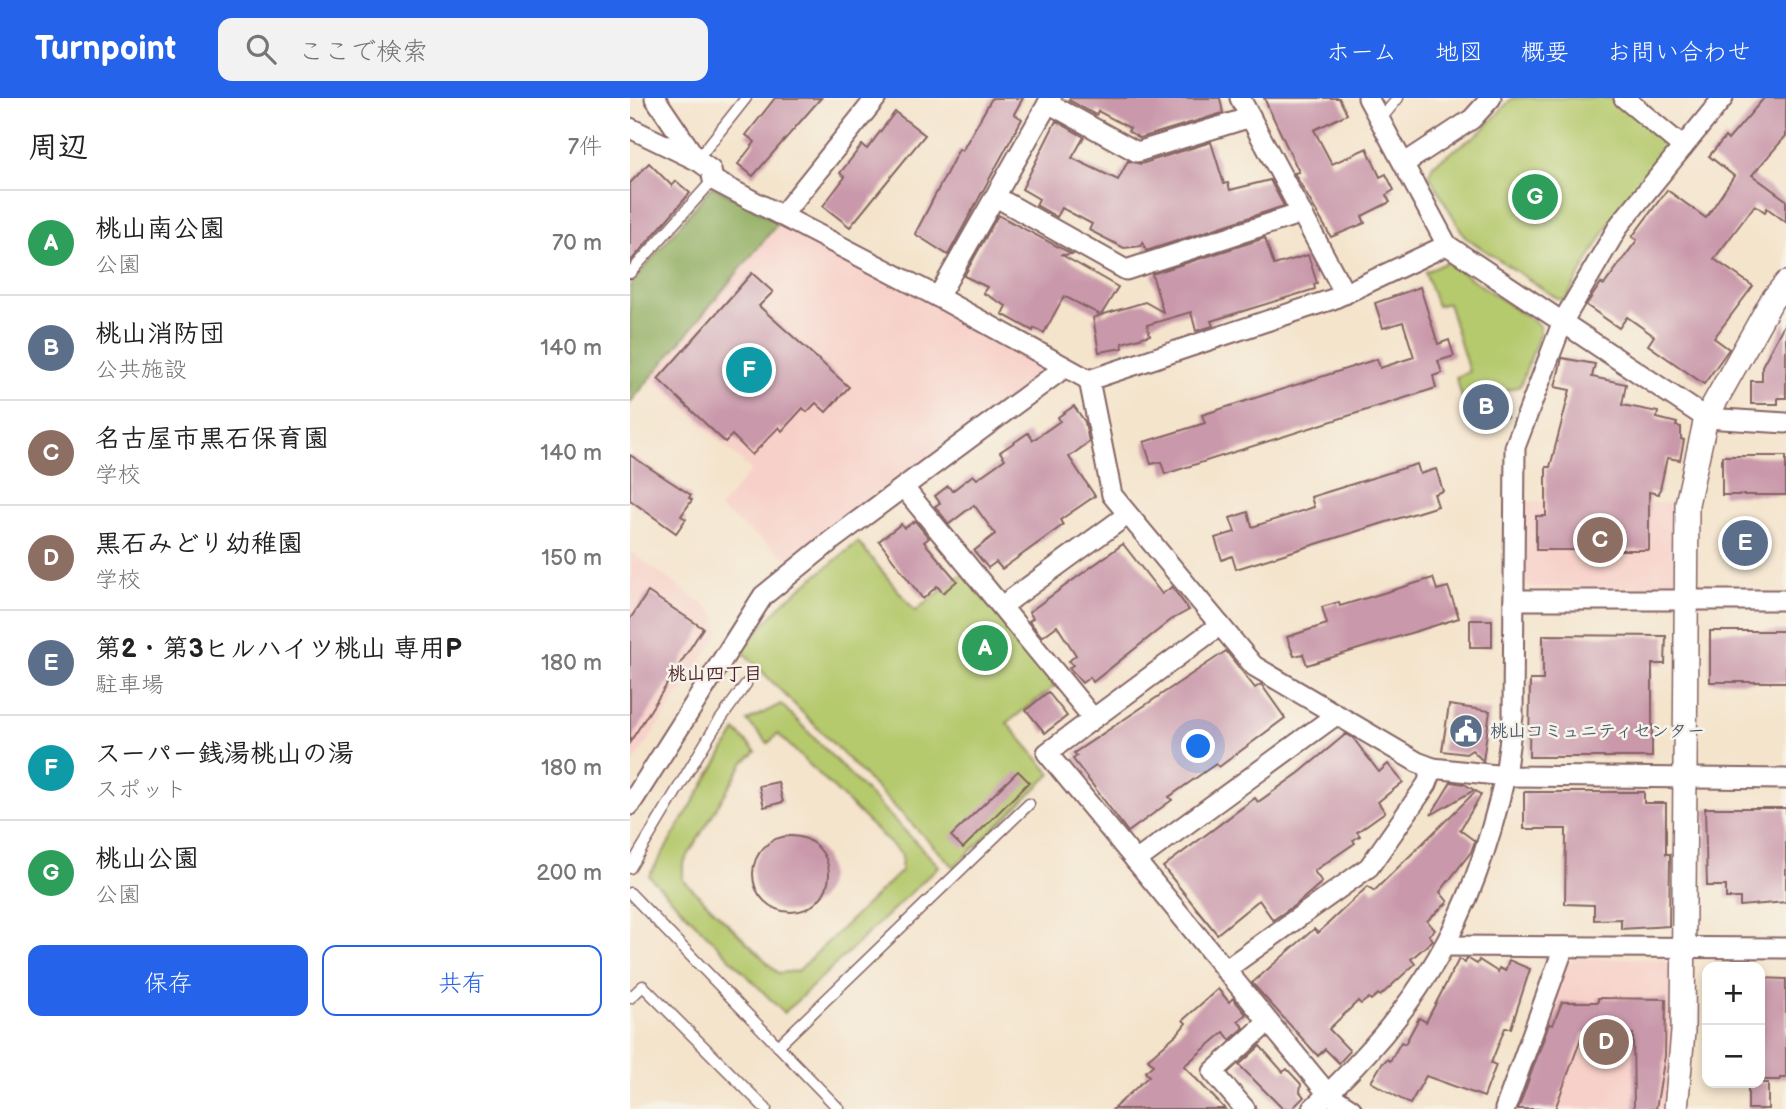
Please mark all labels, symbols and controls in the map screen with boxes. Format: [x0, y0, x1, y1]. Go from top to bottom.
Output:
search box [218, 18, 708, 81]
text: Turnpoint [35, 29, 176, 69]
icon: search [242, 30, 280, 68]
text: ここで検索 [298, 37, 428, 68]
text: ホーム [1326, 38, 1397, 67]
text: 地図 [1435, 38, 1483, 67]
text: 概要 [1521, 38, 1569, 67]
text: お問い合わせ [1607, 38, 1751, 67]
text: 周辺 [28, 130, 88, 166]
text: 7件 [568, 133, 602, 161]
pin: G [1512, 171, 1558, 223]
text: 桃山南公園 [95, 214, 225, 245]
text: A [44, 229, 58, 257]
text: 70 m [552, 229, 602, 257]
text: 公園 [95, 251, 141, 279]
text: 桃山消防団 [95, 319, 225, 350]
text: B [43, 334, 59, 362]
text: 140 m [540, 334, 602, 362]
pin: F [726, 344, 772, 396]
text: 公共施設 [95, 356, 187, 384]
pin: B [1463, 381, 1509, 433]
text: 名古屋市黒石保育園 [95, 424, 329, 455]
text: C [43, 439, 59, 467]
text: 140 m [540, 439, 602, 467]
text: 学校 [95, 461, 141, 489]
pin: C [1577, 514, 1623, 566]
pin: E [1722, 517, 1768, 569]
text: 黒石みどり幼稚園 [95, 529, 303, 560]
text: D [43, 544, 59, 572]
text: 150 m [541, 544, 602, 572]
text: 学校 [95, 566, 141, 594]
pin: A [962, 622, 1008, 674]
text: 第2・第3ヒルハイツ桃山 専用P [95, 634, 462, 665]
text: E [44, 649, 58, 677]
text: 180 m [541, 649, 602, 677]
district label: 桃山四丁目 [667, 663, 763, 686]
text: 駐車場 [95, 671, 164, 699]
public building icon: 桃山コミュニティセンター [1447, 712, 1485, 750]
place label: 桃山コミュニティセンター [1490, 721, 1705, 742]
your location [1181, 729, 1215, 763]
text: スーパー銭湯桃山の湯 [95, 739, 354, 770]
text: F [44, 754, 58, 782]
text: 180 m [541, 754, 602, 782]
text: スポット [95, 776, 187, 804]
text: 桃山公園 [95, 844, 199, 875]
text: G [43, 859, 59, 887]
text: 200 m [536, 859, 602, 887]
text: 公園 [95, 881, 141, 909]
button: 保存 [28, 945, 308, 1016]
button: 共有 [322, 945, 602, 1016]
map controls [1702, 962, 1765, 1088]
button: + [1702, 962, 1765, 1025]
pin: D [1583, 1016, 1629, 1068]
button: − [1702, 1025, 1765, 1088]

